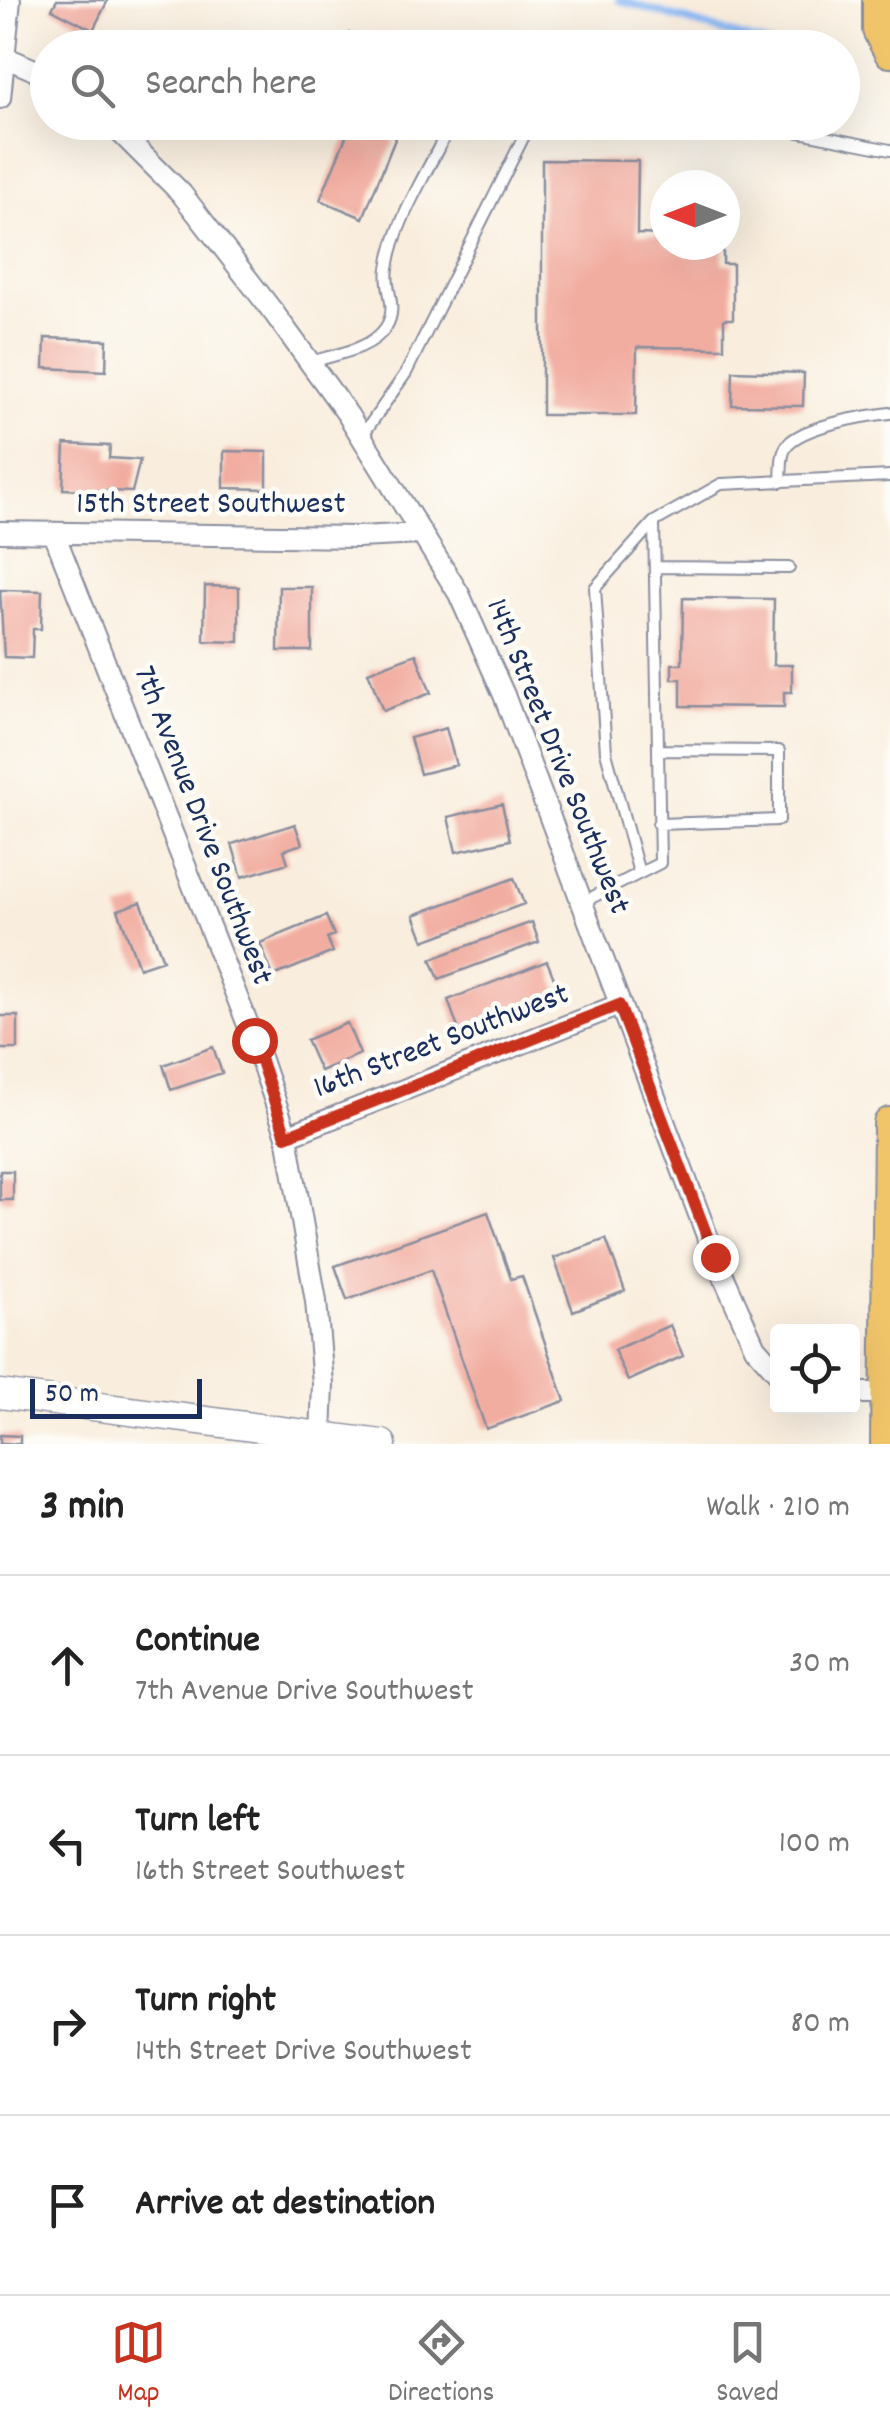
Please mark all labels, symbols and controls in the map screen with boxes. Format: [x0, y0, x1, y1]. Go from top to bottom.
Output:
search box [30, 30, 860, 140]
icon: search [65, 58, 120, 113]
text: Search here [145, 58, 317, 113]
north arrow [650, 170, 740, 260]
street label: 15th Street Southwest [76, 483, 346, 529]
street label: 14th Street Drive Southwest [472, 592, 640, 922]
street label: 7th Avenue Drive Southwest [119, 660, 283, 992]
street label: 16th Street Southwest [308, 973, 577, 1113]
route start [232, 1018, 278, 1064]
route end [693, 1235, 739, 1281]
map controls [770, 1324, 860, 1414]
button: locate [770, 1324, 860, 1414]
scale bar [30, 1374, 202, 1418]
text: 50 m [45, 1376, 99, 1416]
text: 3 min [40, 1479, 124, 1539]
text: Walk · 210 m [706, 1486, 850, 1532]
text: Continue [135, 1615, 260, 1670]
icon: ahead [40, 1638, 95, 1693]
text: 30 m [789, 1642, 850, 1688]
text: 7th Avenue Drive Southwest [135, 1670, 474, 1716]
text: Turn left [135, 1795, 260, 1850]
icon: left [40, 1818, 95, 1873]
text: 100 m [779, 1822, 850, 1868]
text: 16th Street Southwest [135, 1850, 405, 1896]
text: Turn right [135, 1975, 276, 2030]
icon: right [40, 1998, 95, 2053]
text: 80 m [790, 2002, 850, 2048]
text: 14th Street Drive Southwest [135, 2030, 472, 2076]
icon: arrive [40, 2178, 95, 2233]
text: Arrive at destination [135, 2178, 435, 2233]
tab: Map [111, 2315, 166, 2415]
tab: Directions [388, 2315, 494, 2415]
tab: Saved [716, 2315, 779, 2415]

